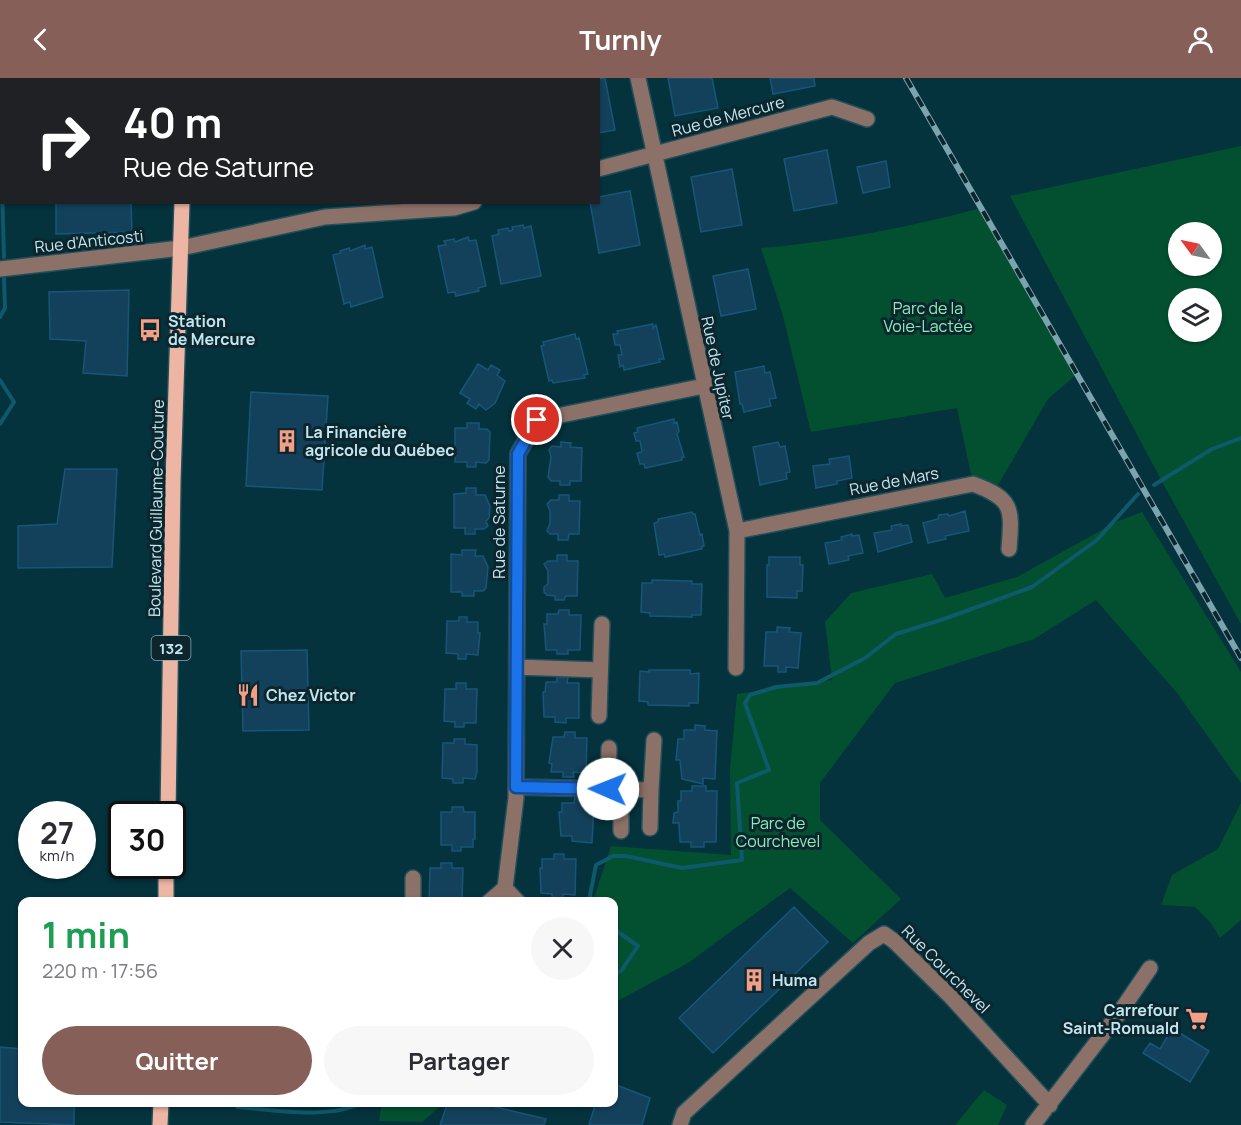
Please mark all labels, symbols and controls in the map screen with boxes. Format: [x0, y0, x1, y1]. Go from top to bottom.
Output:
text: Turnly [579, 21, 662, 58]
icon: back [24, 23, 57, 56]
icon: person [1184, 23, 1217, 56]
street label: Rue de Mercure [669, 90, 787, 142]
text: 40 m [123, 93, 222, 151]
icon: right [24, 102, 102, 180]
text: Rue de Saturne [123, 148, 314, 185]
north arrow [1168, 222, 1222, 276]
map controls [1168, 222, 1222, 342]
street label: Rue d'Anticosti [33, 224, 145, 258]
button: layers [1168, 288, 1222, 342]
park label: Parc de la Voie-Lactée [884, 297, 973, 337]
place label: Station de Mercure [168, 310, 256, 350]
street label: Rue de Jupiter [696, 314, 740, 422]
bus stop icon: Station de Mercure [137, 317, 163, 343]
pin [511, 394, 562, 445]
street label: Boulevard Guillaume-Couture [143, 399, 169, 617]
icon: arrive [520, 403, 553, 436]
place label: La Financière agricole du Québec [305, 421, 455, 461]
building icon: La Financière agricole du Québec [274, 428, 300, 454]
street label: Rue de Mars [848, 462, 940, 500]
street label: Rue de Saturne [488, 465, 510, 579]
road number: 132 [152, 636, 190, 660]
restaurant icon: Chez Victor [235, 682, 261, 708]
place label: Chez Victor [266, 684, 356, 706]
position arrow [576, 757, 640, 821]
speed limit sign: 30 [108, 801, 186, 879]
text: 27 [40, 812, 74, 853]
park label: Parc de Courchevel [736, 812, 820, 852]
text: km/h [40, 845, 74, 866]
text: 1 min [42, 910, 130, 959]
button: close [531, 917, 594, 980]
street label: Rue Courchevel [897, 920, 995, 1018]
text: 220 m · 17:56 [42, 957, 158, 984]
building icon: Huma [741, 967, 767, 993]
place label: Huma [772, 969, 817, 991]
place label: Carrefour Saint-Romuald [1063, 999, 1179, 1039]
supermarket icon: Carrefour Saint-Romuald [1184, 1006, 1210, 1032]
button: Quitter [42, 1026, 312, 1095]
button: Partager [324, 1026, 594, 1095]

